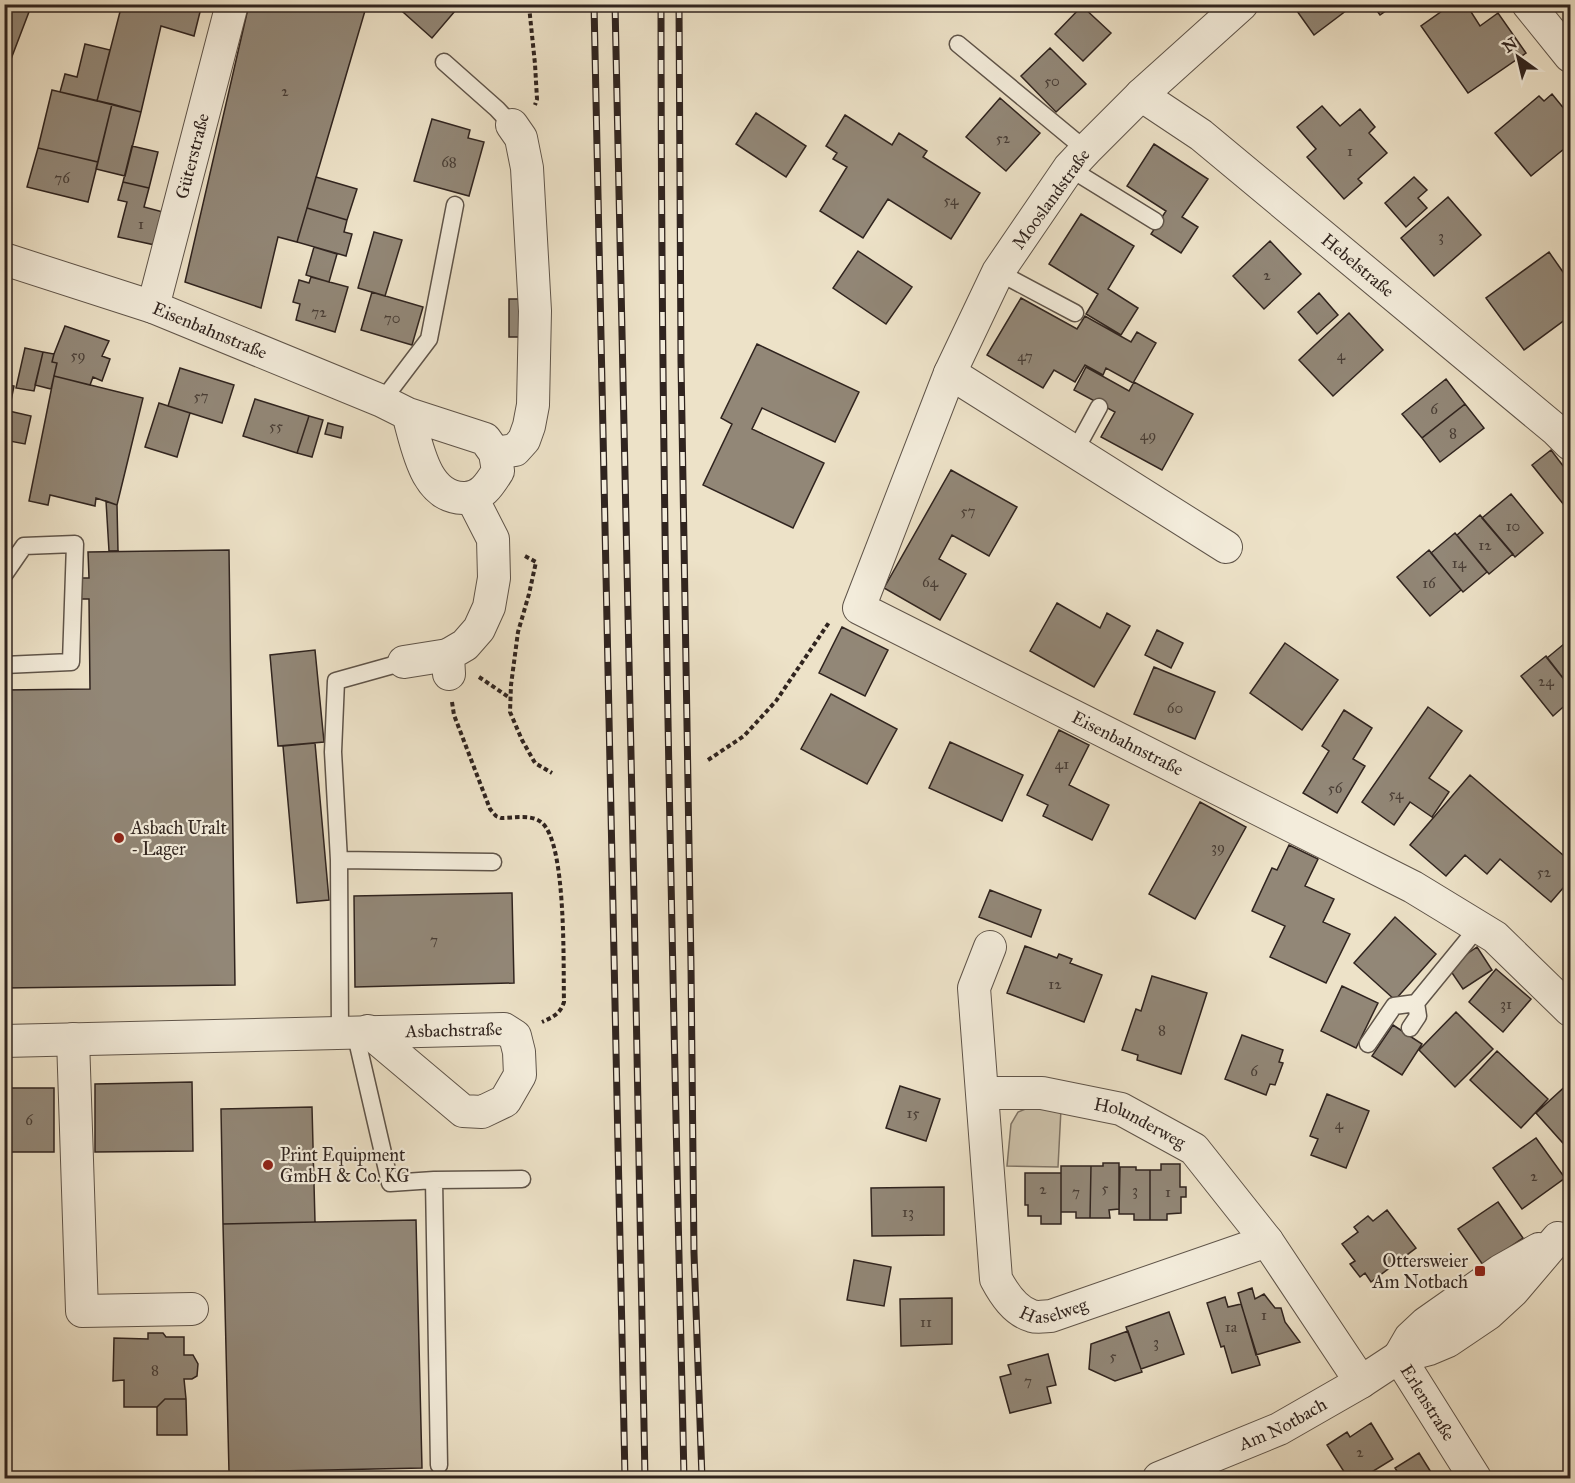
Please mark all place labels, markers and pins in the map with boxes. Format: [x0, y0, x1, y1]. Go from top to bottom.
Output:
place label: Asbach Uralt - Lager [130, 817, 227, 861]
marker: Asbach Uralt - Lager [112, 831, 126, 845]
place label: Print Equipment GmbH & Co. KG [280, 1144, 410, 1187]
marker: Print Equipment GmbH & Co. KG [261, 1158, 275, 1172]
place label: Ottersweier Am Notbach [1371, 1250, 1468, 1293]
marker: Ottersweier Am Notbach [1473, 1264, 1487, 1278]

